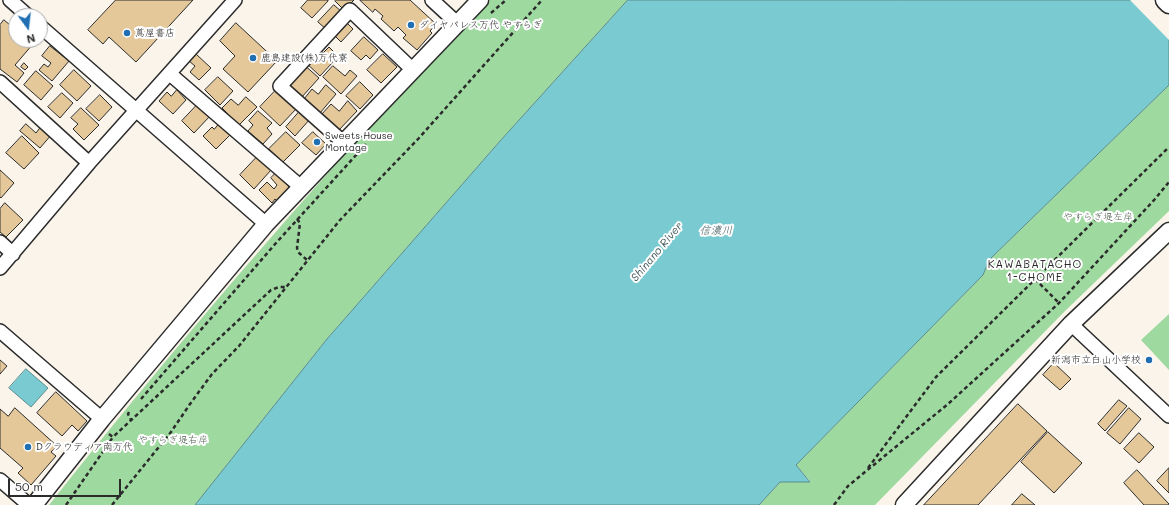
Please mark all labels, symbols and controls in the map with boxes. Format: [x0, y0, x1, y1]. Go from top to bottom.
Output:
north arrow [8, 8, 48, 48]
place label: ダイヤパレス万代 やすらぎ [419, 19, 542, 31]
marker: ダイヤパレス万代 やすらぎ [406, 20, 416, 30]
place label: 蔦屋書店 [135, 27, 175, 39]
marker: 蔦屋書店 [122, 28, 132, 38]
text: N [25, 31, 37, 47]
place label: 鹿島建設(株)万代寮 [261, 52, 348, 64]
marker: 鹿島建設(株)万代寮 [248, 53, 258, 63]
place label: Sweets House Montage [325, 130, 393, 154]
marker: Sweets House Montage [312, 137, 322, 147]
park label: やすらぎ堤左岸 [1063, 211, 1133, 223]
water label: Shinano River [628, 220, 686, 284]
water label: 信濃川 [700, 224, 732, 238]
district label: KAWABATACHO 1-CHOME [988, 258, 1082, 284]
place label: 新潟市立白山小学校 [1051, 354, 1141, 366]
marker: 新潟市立白山小学校 [1144, 355, 1154, 365]
park label: やすらぎ堤右岸 [138, 434, 208, 446]
place label: Dクラウディア南万代 [36, 441, 133, 453]
marker: Dクラウディア南万代 [23, 442, 33, 452]
scale bar [10, 471, 123, 497]
text: 50 m [15, 478, 43, 494]

